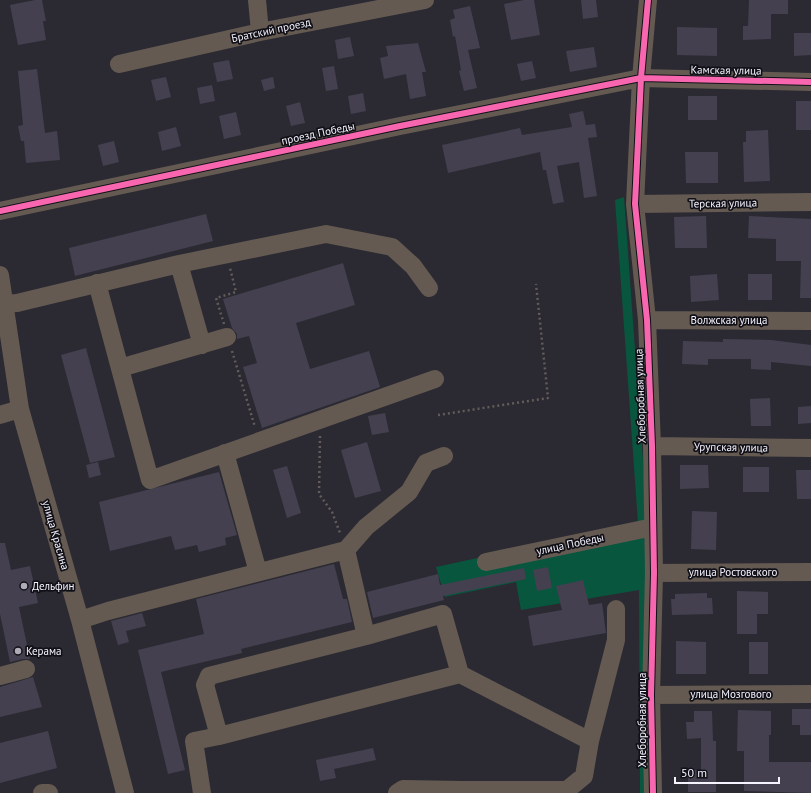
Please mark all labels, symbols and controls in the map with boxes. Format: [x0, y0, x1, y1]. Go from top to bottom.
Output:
street label: Братский проезд [230, 15, 312, 45]
street label: Камская улица [690, 62, 762, 78]
street label: проезд Победы [280, 118, 356, 148]
street label: Терская улица [689, 195, 757, 211]
street label: Волжская улица [691, 313, 767, 327]
street label: Хлеборобная улица [631, 348, 649, 444]
street label: Урупская улица [694, 439, 768, 455]
street label: улица Красина [39, 499, 73, 571]
street label: улица Победы [535, 530, 605, 558]
street label: улица Ростовского [689, 565, 777, 579]
place label: Дельфин [32, 579, 74, 593]
marker: Дельфин [19, 581, 29, 591]
place label: Керама [26, 644, 62, 658]
marker: Керама [13, 646, 23, 656]
street label: Хлеборобная улица [635, 673, 649, 767]
street label: улица Мозгового [690, 687, 772, 701]
scale bar [675, 759, 779, 785]
text: 50 m [681, 765, 707, 780]

